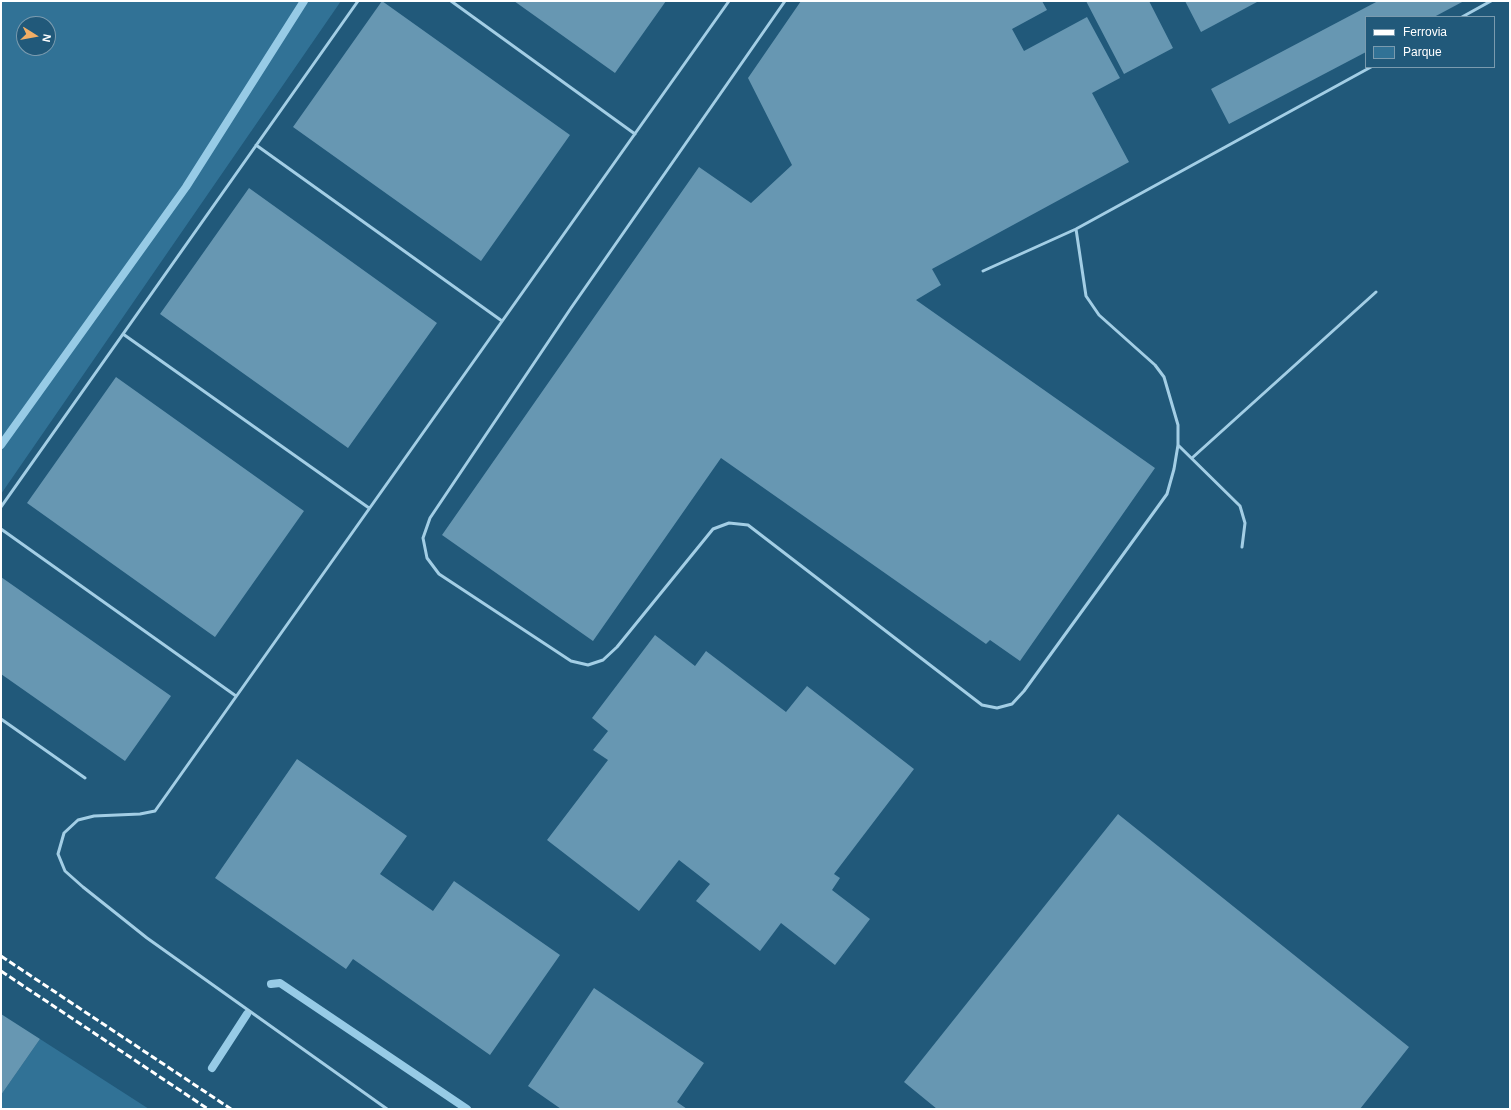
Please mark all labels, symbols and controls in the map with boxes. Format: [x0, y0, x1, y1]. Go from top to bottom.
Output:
north arrow [16, 16, 56, 56]
legend [1365, 16, 1495, 68]
text: Ferrovia [1403, 25, 1447, 39]
text: N [40, 33, 53, 43]
text: Parque [1403, 45, 1442, 59]

